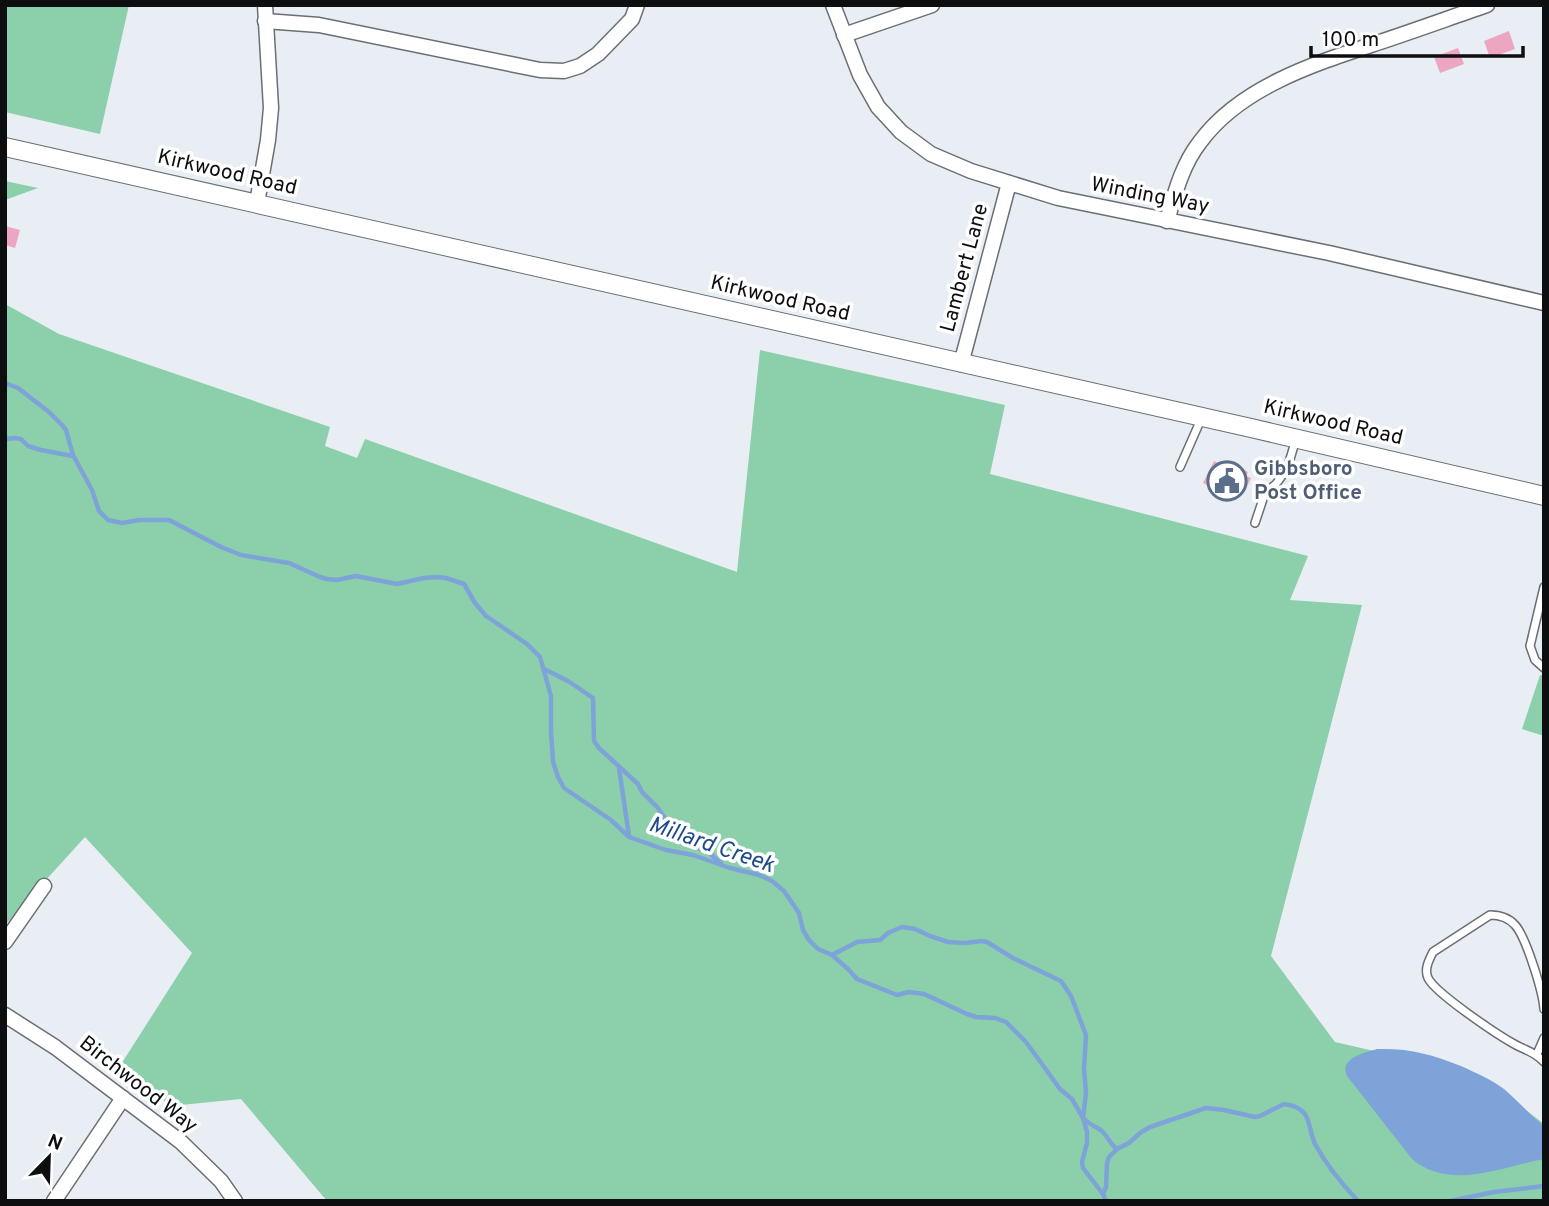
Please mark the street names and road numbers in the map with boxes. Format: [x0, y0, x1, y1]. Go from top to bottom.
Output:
street label: Kirkwood Road [155, 144, 299, 202]
street label: Winding Way [1089, 171, 1211, 221]
street label: Lambert Lane [935, 201, 995, 335]
street label: Kirkwood Road [708, 270, 852, 328]
street label: Kirkwood Road [1261, 394, 1405, 452]
street label: Birchwood Way [73, 1030, 203, 1140]

